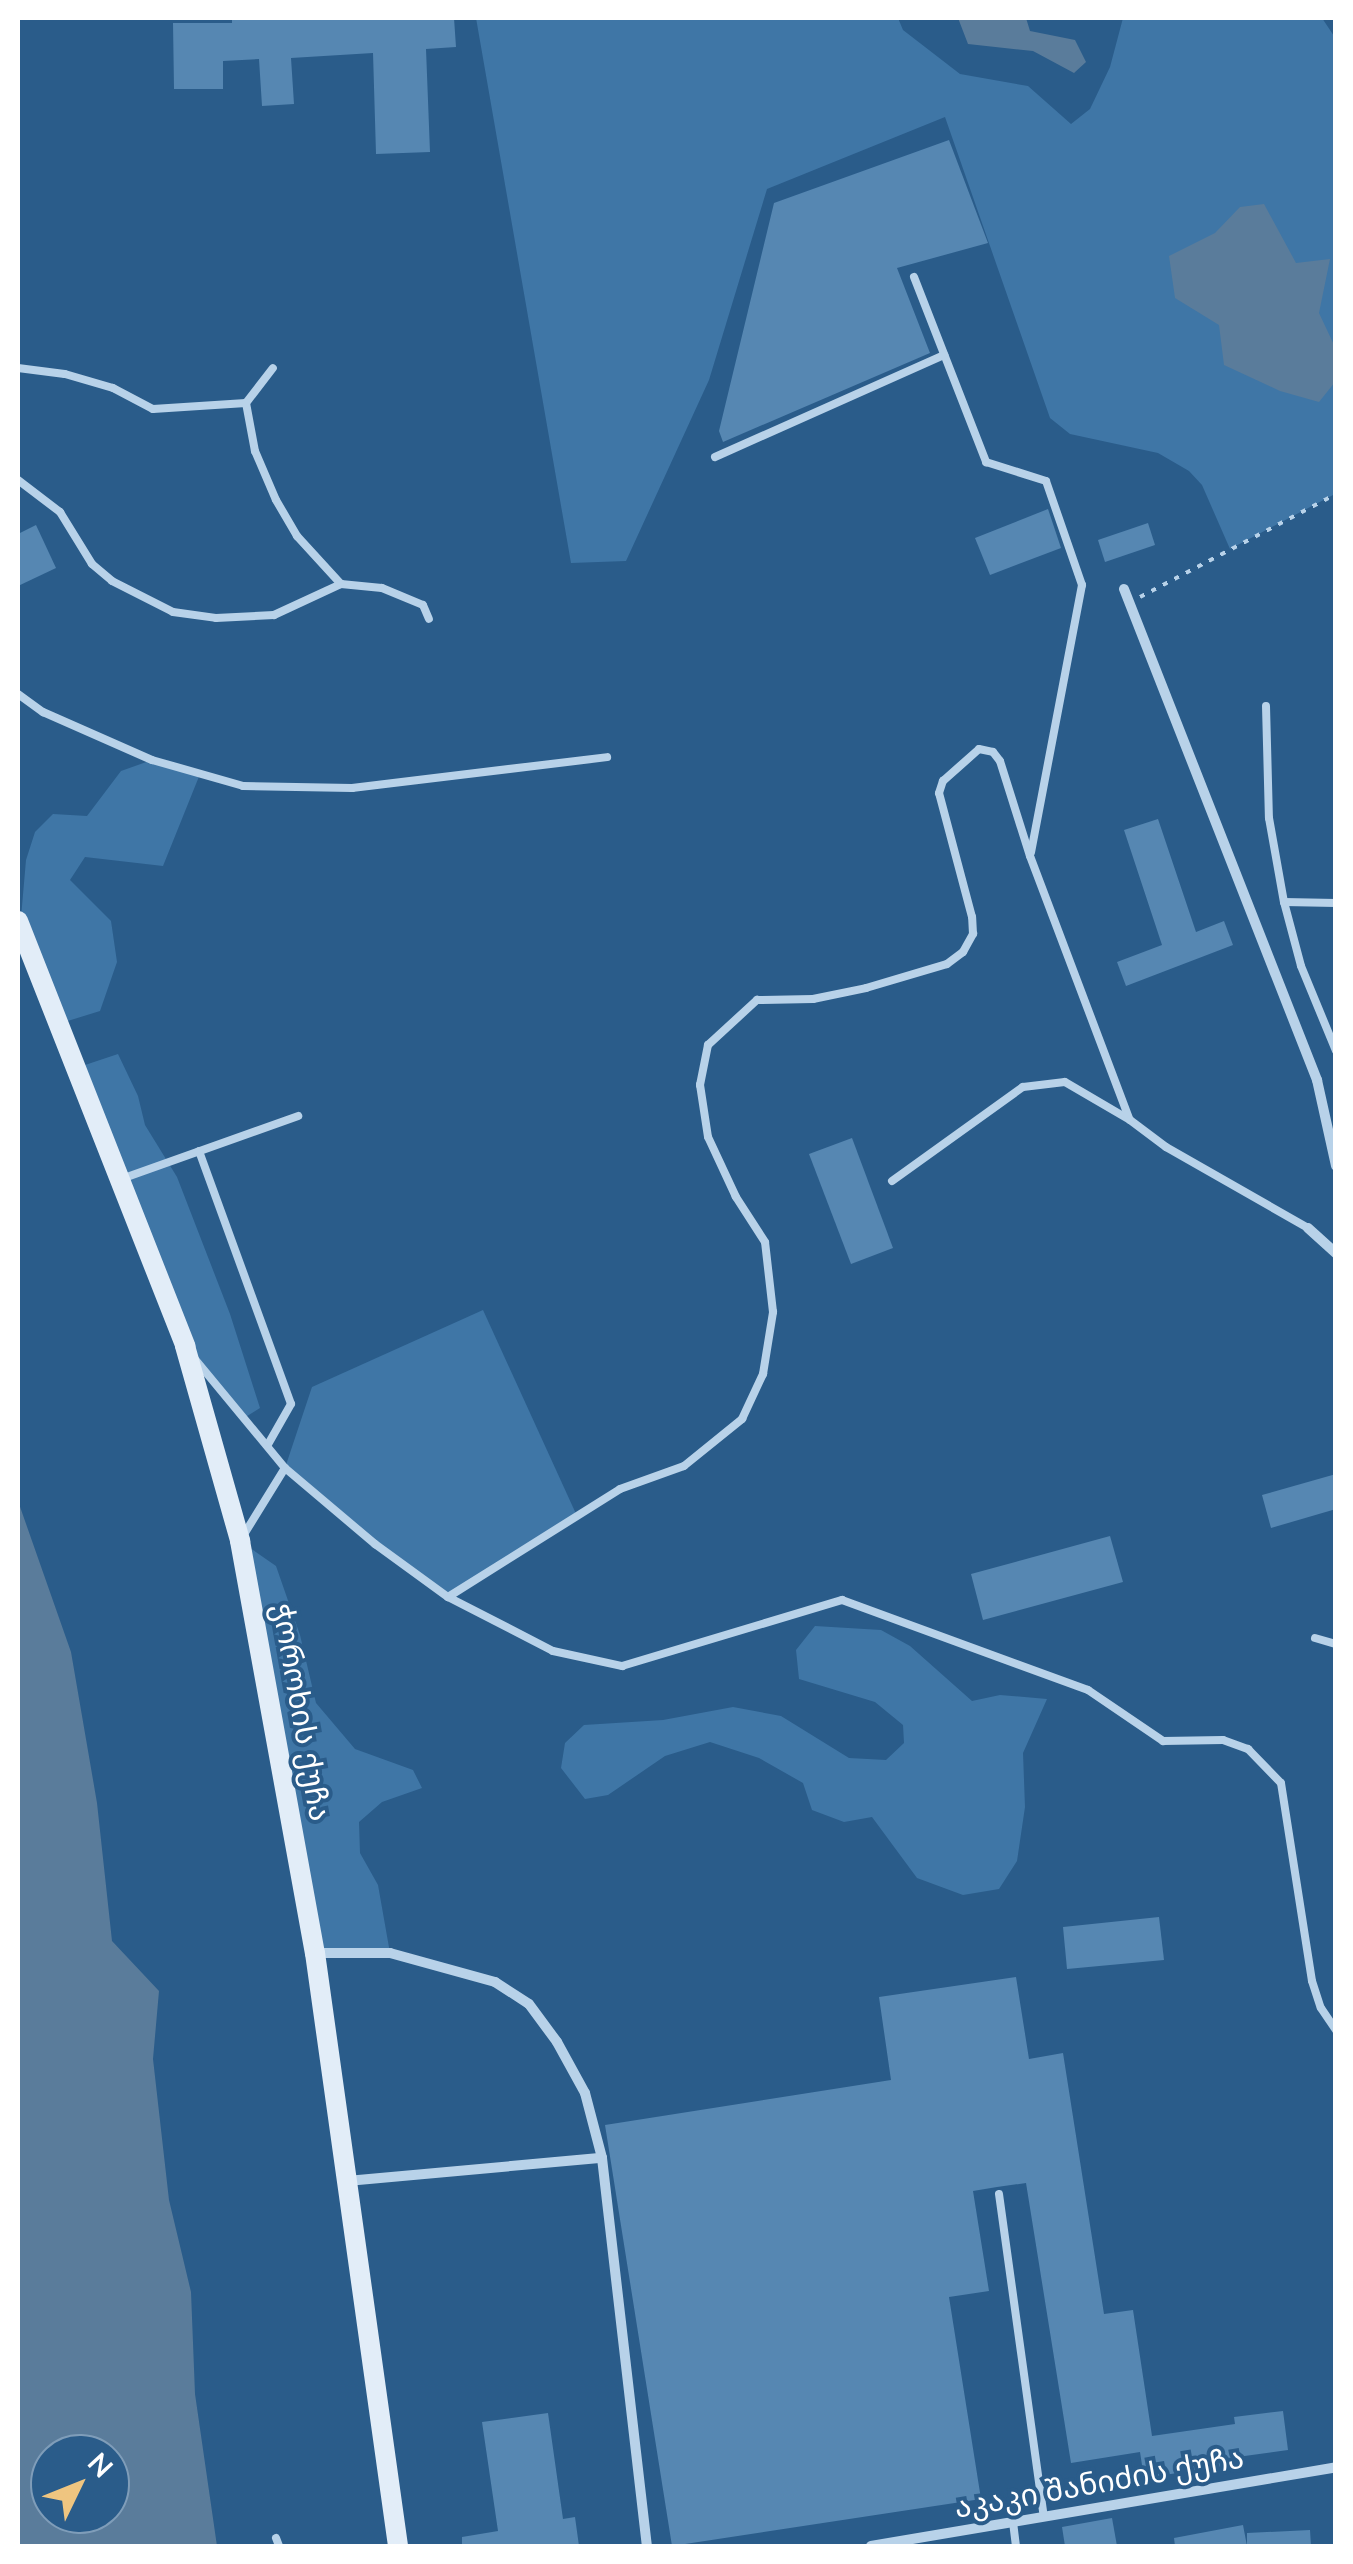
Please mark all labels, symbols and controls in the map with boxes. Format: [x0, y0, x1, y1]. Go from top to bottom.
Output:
street label: ჭოროხის ქუჩა [265, 1600, 339, 1824]
north arrow [30, 2434, 130, 2534]
street label: აკაკი შანიძის ქუჩა [951, 2439, 1247, 2525]
text: N [81, 2445, 121, 2484]

